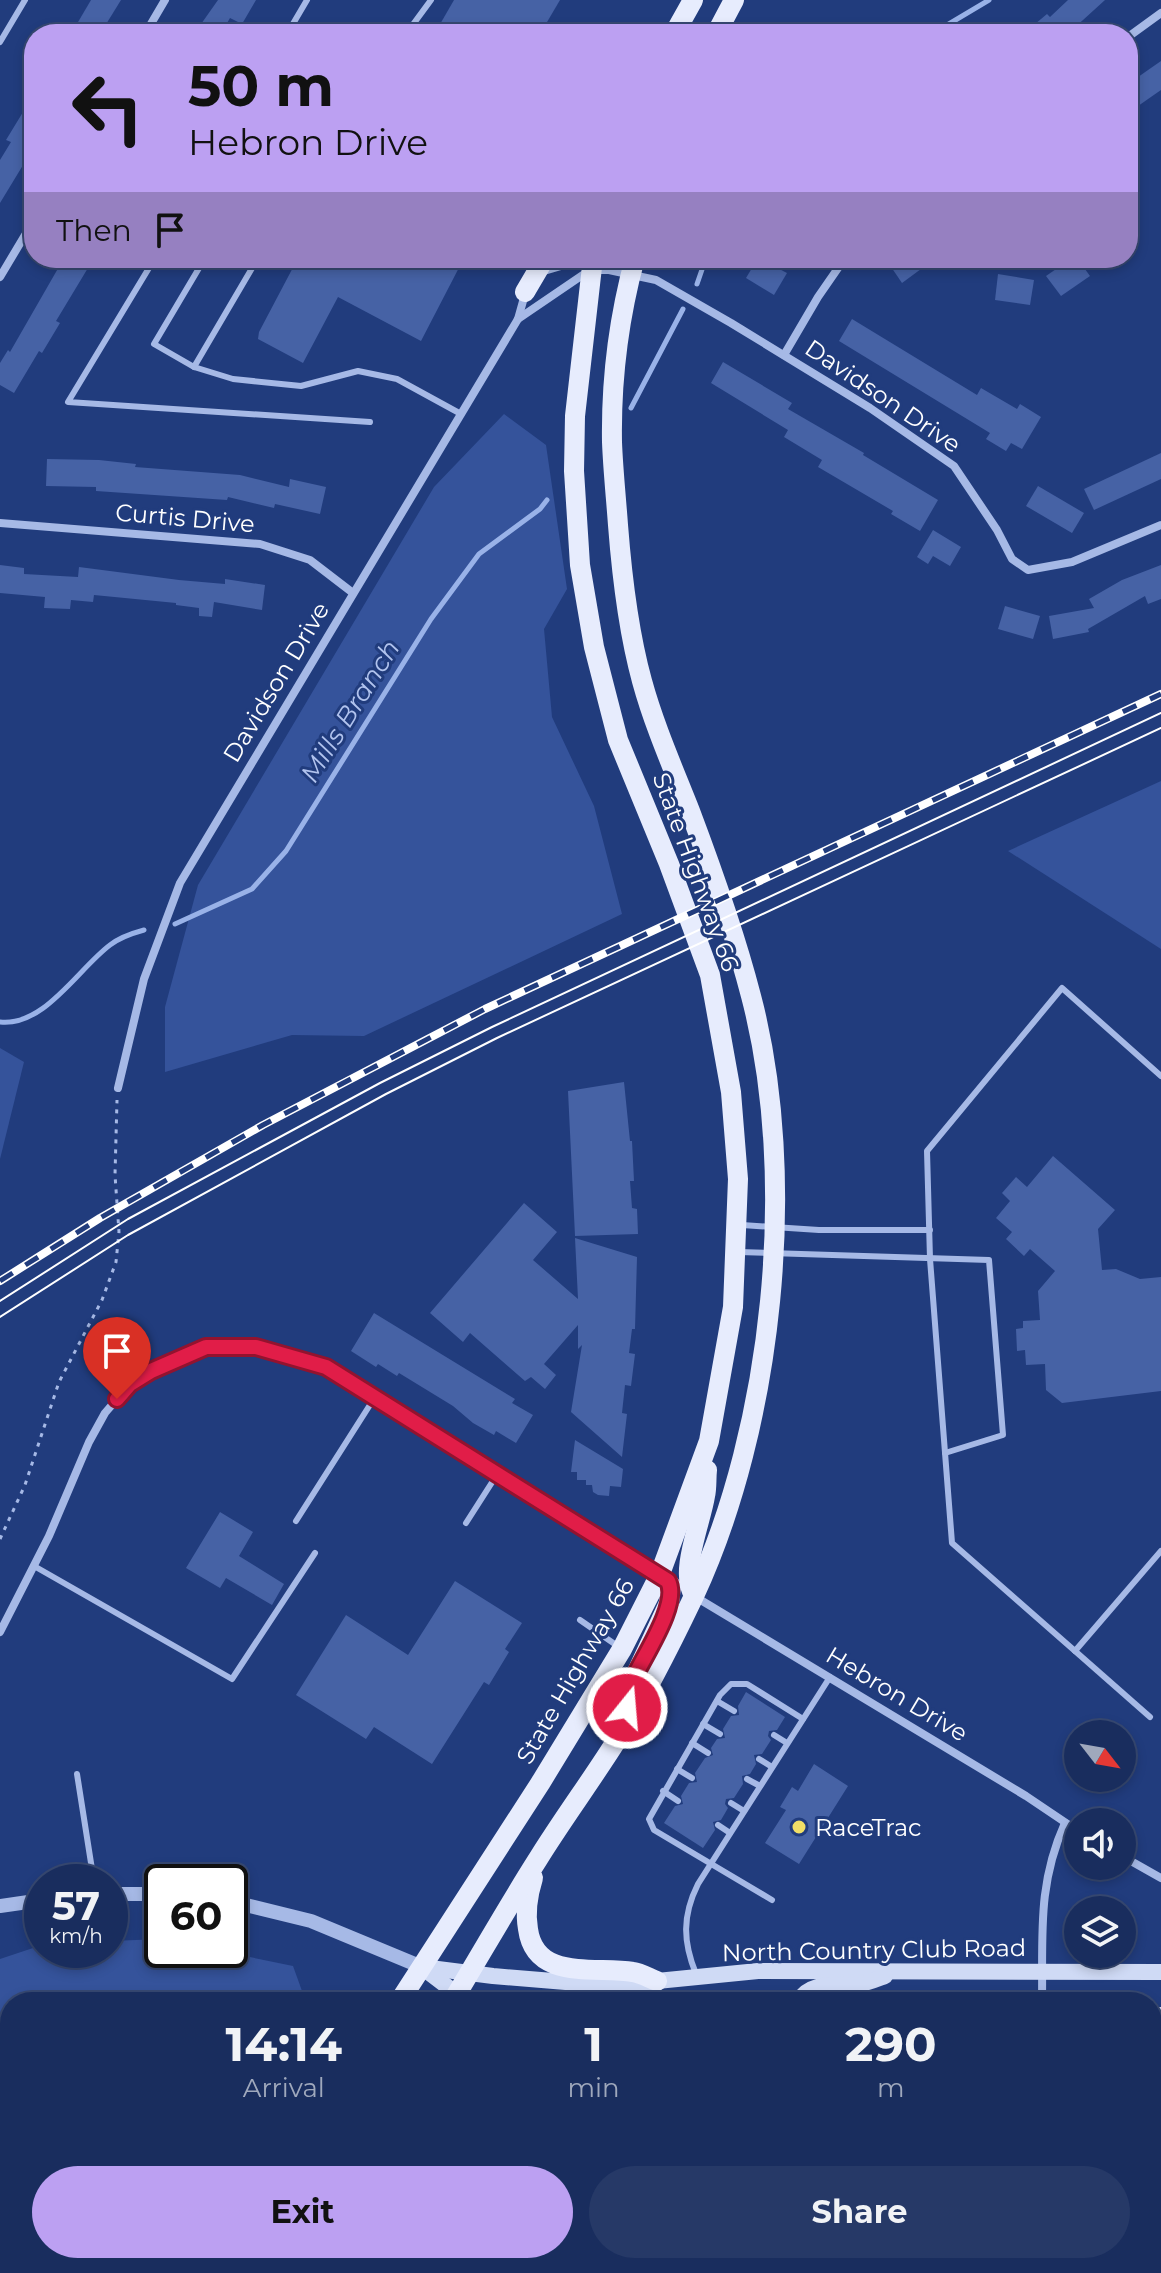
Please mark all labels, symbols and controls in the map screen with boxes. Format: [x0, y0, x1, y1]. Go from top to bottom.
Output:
text: 50 m [188, 52, 334, 120]
icon: left [56, 56, 160, 160]
text: Hebron Drive [188, 120, 428, 164]
icon: arrive [148, 208, 192, 252]
text: Then [56, 212, 132, 249]
street label: Davidson Drive [800, 333, 966, 459]
street label: Curtis Drive [114, 497, 256, 539]
street label: Davidson Drive [217, 597, 335, 767]
water label: Mills Branch [293, 634, 407, 788]
street label: State Highway 66 [647, 769, 745, 975]
pin [83, 1317, 151, 1399]
icon: arrive [95, 1329, 139, 1373]
street label: State Highway 66 [510, 1573, 640, 1769]
street label: Hebron Drive [821, 1640, 973, 1748]
position arrow [585, 1666, 669, 1750]
north arrow [1064, 1720, 1136, 1792]
map controls [1064, 1720, 1136, 1968]
button: sound [1064, 1808, 1136, 1880]
place label: RaceTrac [815, 1813, 922, 1842]
marker: RaceTrac [790, 1818, 808, 1836]
speed limit sign: 60 [144, 1864, 248, 1968]
text: 57 [52, 1881, 100, 1930]
button: layers [1064, 1896, 1136, 1968]
text: km/h [49, 1924, 103, 1948]
street label: North Country Club Road [722, 1933, 1026, 1967]
text: 14:14 [225, 2015, 342, 2073]
text: 1 [584, 2015, 603, 2073]
text: 290 [845, 2015, 937, 2073]
text: Arrival [243, 2072, 325, 2104]
text: min [568, 2072, 620, 2104]
text: m [877, 2072, 905, 2104]
button: Exit [32, 2166, 573, 2258]
button: Share [589, 2166, 1130, 2258]

